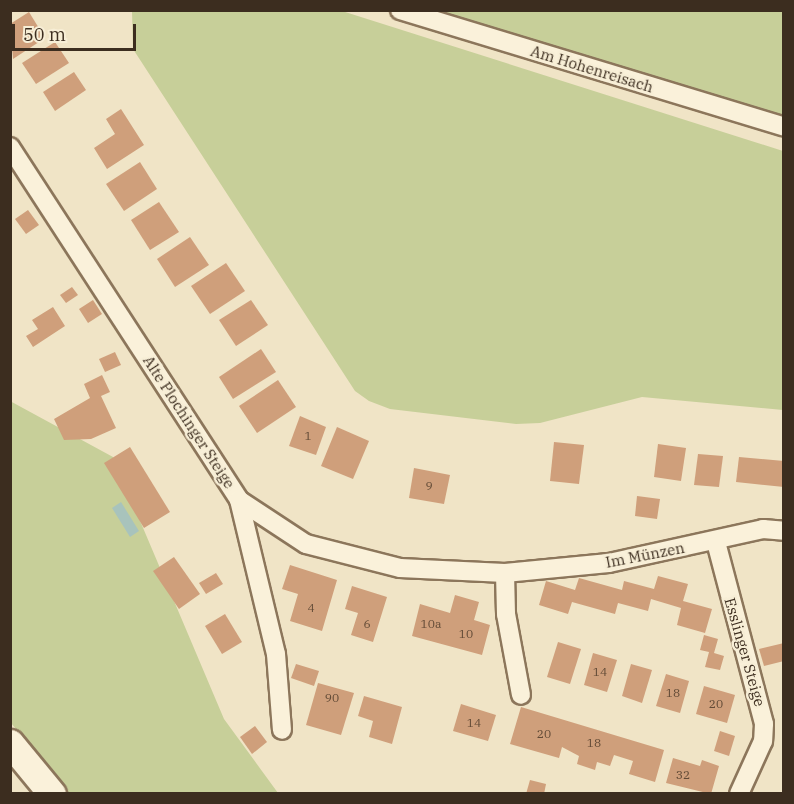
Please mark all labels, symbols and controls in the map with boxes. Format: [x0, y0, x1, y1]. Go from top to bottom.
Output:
scale bar [15, 12, 140, 50]
text: 50 m [23, 23, 66, 46]
street label: Am Hohenreisach [528, 42, 656, 96]
street label: Alte Plochinger Steige [139, 352, 239, 492]
house number: 1 [304, 429, 312, 443]
house number: 9 [425, 479, 433, 493]
street label: Im Münzen [604, 539, 686, 571]
street label: Esslinger Steige [721, 596, 769, 708]
house number: 4 [307, 601, 315, 615]
house number: 6 [363, 617, 371, 631]
house number: 10a [421, 617, 441, 631]
house number: 10 [459, 627, 473, 641]
house number: 14 [593, 665, 607, 679]
house number: 18 [666, 686, 680, 700]
house number: 90 [325, 691, 339, 705]
house number: 20 [709, 697, 723, 711]
house number: 14 [467, 716, 481, 730]
house number: 20 [537, 727, 551, 741]
house number: 18 [587, 736, 601, 750]
house number: 32 [676, 768, 690, 782]

